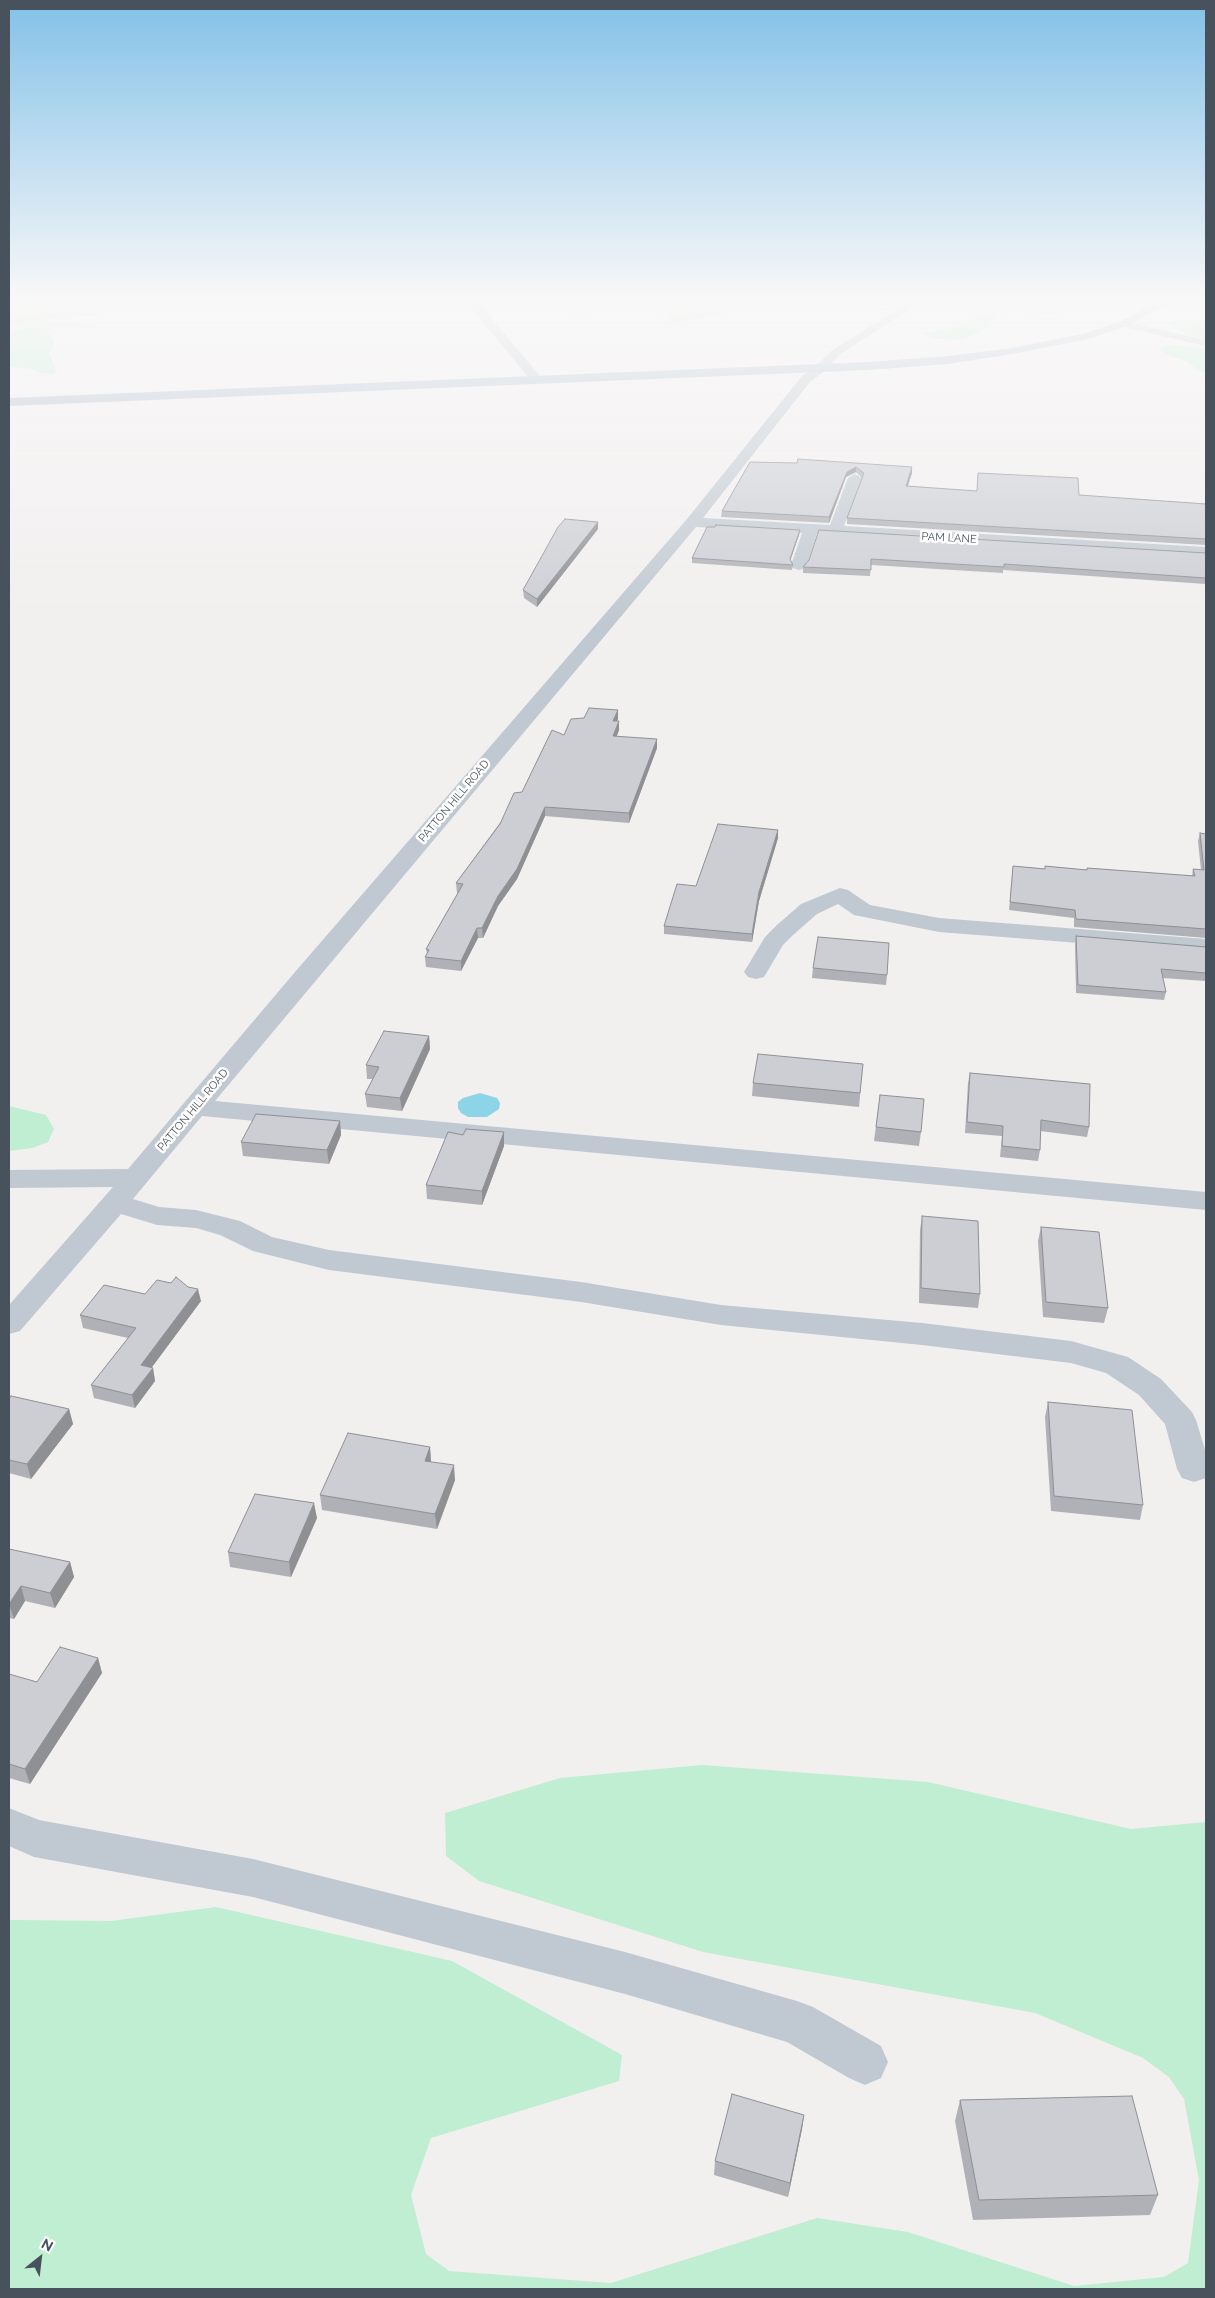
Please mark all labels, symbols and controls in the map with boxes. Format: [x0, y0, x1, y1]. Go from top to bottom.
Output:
street label: PAM LANE [921, 530, 977, 546]
street label: PATTON HILL ROAD [416, 757, 492, 845]
street label: PATTON HILL ROAD [155, 1066, 231, 1154]
north arrow [15, 2233, 65, 2283]
text: N [39, 2235, 56, 2254]

